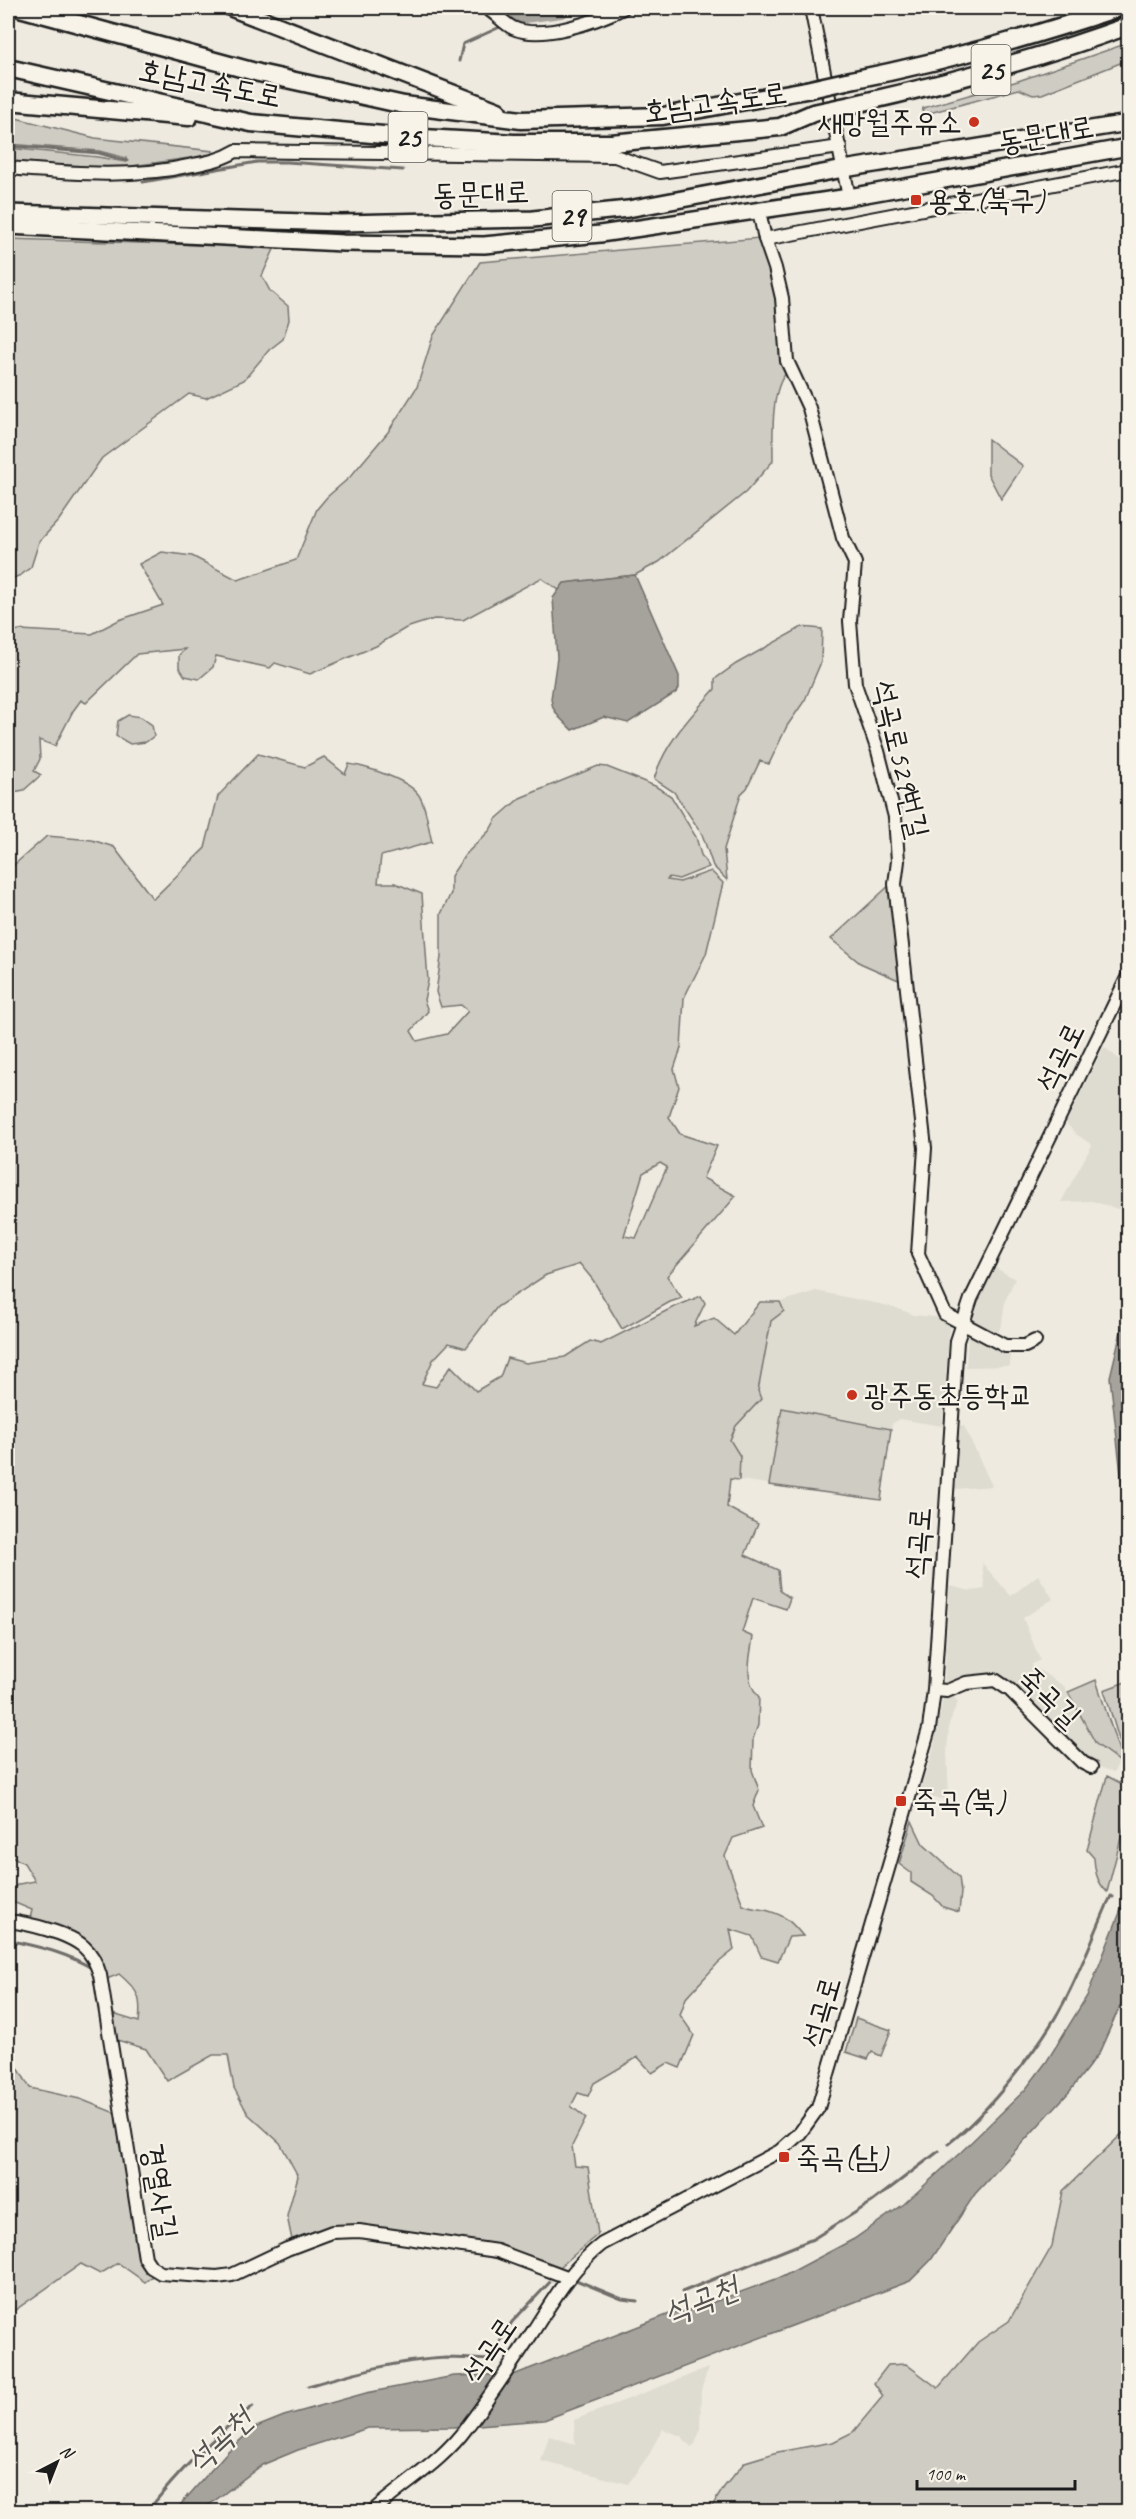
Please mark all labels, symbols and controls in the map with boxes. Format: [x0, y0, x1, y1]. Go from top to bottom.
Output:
road number: 25 [972, 45, 1010, 95]
street label: 호남고속도로 [135, 51, 285, 115]
street label: 호남고속도로 [641, 73, 789, 131]
place label: 새망월주유소 [817, 103, 962, 141]
street label: 동문대로 [995, 107, 1097, 161]
road number: 25 [388, 112, 428, 162]
marker: 새망월주유소 [967, 115, 981, 129]
street label: 동문대로 [432, 172, 530, 214]
place label: 용호(북구) [928, 181, 1046, 219]
road number: 29 [552, 191, 592, 241]
marker: 용호(북구) [909, 193, 923, 207]
street label: 석곡로529번길 [864, 676, 938, 842]
street label: 석곡로 [1027, 1016, 1093, 1098]
place label: 광주동초등학교 [864, 1376, 1033, 1414]
marker: 광주동초등학교 [845, 1388, 859, 1402]
street label: 석곡로 [897, 1506, 939, 1580]
street label: 죽곡길 [1011, 1658, 1089, 1736]
place label: 죽곡(북) [913, 1782, 1007, 1820]
marker: 죽곡(북) [894, 1794, 908, 1808]
street label: 석곡로 [793, 1972, 849, 2052]
place label: 죽곡(남) [796, 2138, 890, 2176]
street label: 경열사길 [134, 2140, 186, 2242]
marker: 죽곡(남) [777, 2150, 791, 2164]
water label: 석곡천 [658, 2265, 748, 2333]
street label: 석곡로 [453, 2309, 525, 2391]
water label: 석곡천 [177, 2396, 264, 2481]
north arrow [27, 2432, 87, 2492]
text: N [56, 2441, 79, 2464]
scale bar [917, 2453, 1074, 2491]
text: 100 m [926, 2463, 967, 2485]

